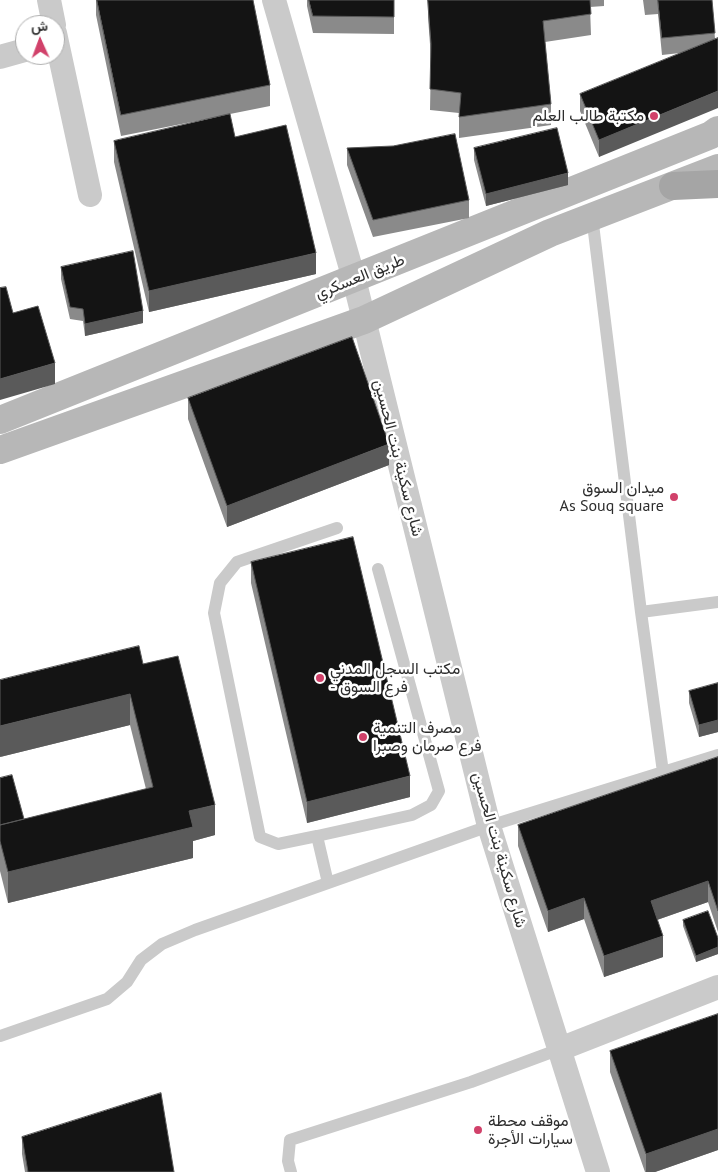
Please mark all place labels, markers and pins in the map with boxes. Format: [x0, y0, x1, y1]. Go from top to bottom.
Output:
place label: مكتبة طالب العلم [532, 106, 644, 126]
marker: مكتبة طالب العلم [648, 110, 660, 122]
place label: ميدان السوق As Souq square [560, 478, 664, 516]
marker: ميدان السوق As Souq square [668, 491, 680, 503]
place label: مكتب السجل المدني - فرع السوق [330, 659, 460, 697]
marker: مكتب السجل المدني - فرع السوق [314, 672, 326, 684]
place label: مصرف التنمية فرع صرمان وصبرا [373, 718, 482, 756]
marker: مصرف التنمية فرع صرمان وصبرا [357, 731, 369, 743]
place label: موقف محطة سيارات الأجرة [488, 1111, 573, 1149]
marker: موقف محطة سيارات الأجرة [472, 1124, 484, 1136]

